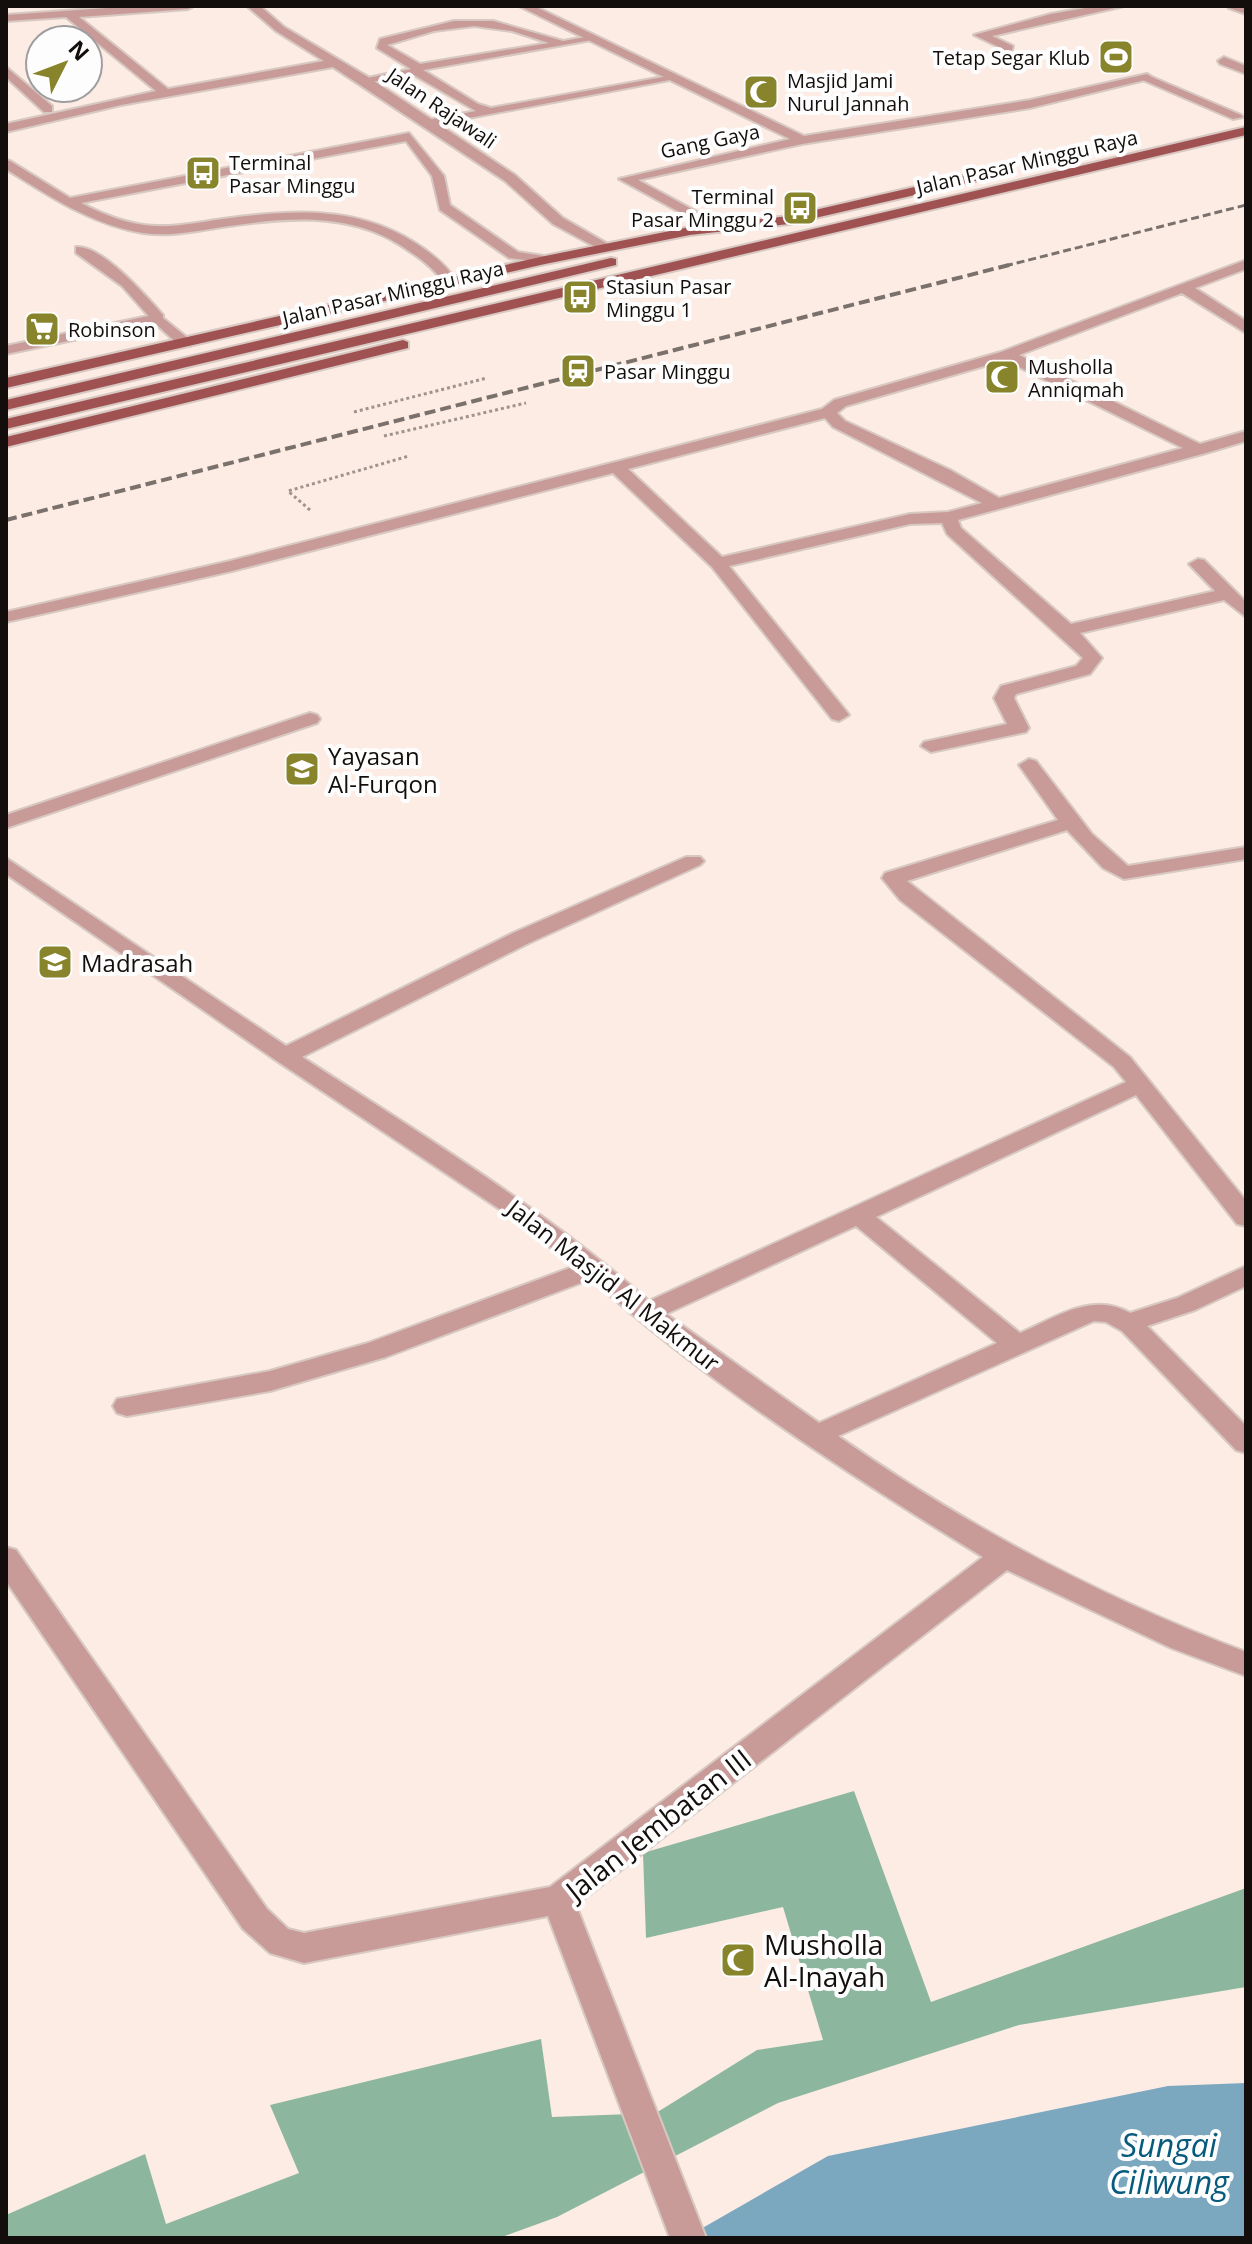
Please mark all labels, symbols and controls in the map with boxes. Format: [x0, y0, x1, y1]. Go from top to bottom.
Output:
north arrow [24, 24, 104, 104]
text: N [62, 33, 97, 67]
sports icon: Tetap Segar Klub [1097, 38, 1135, 76]
place label: Tetap Segar Klub [933, 44, 1090, 71]
street label: Jalan Rajawali [380, 60, 502, 155]
place label: Masjid Jami Nurul Jannah [787, 67, 909, 117]
mosque icon: Masjid Jami Nurul Jannah [742, 73, 780, 111]
street label: Gang Gaya [658, 117, 762, 165]
street label: Jalan Pasar Minggu Raya [912, 123, 1140, 201]
place label: Terminal Pasar Minggu [229, 149, 355, 199]
bus stop icon: Terminal Pasar Minggu [184, 154, 222, 192]
place label: Terminal Pasar Minggu 2 [631, 183, 774, 233]
bus stop icon: Terminal Pasar Minggu 2 [781, 189, 819, 227]
street label: Jalan Pasar Minggu Raya [278, 254, 506, 332]
place label: Stasiun Pasar Minggu 1 [606, 273, 731, 323]
bus stop icon: Stasiun Pasar Minggu 1 [561, 278, 599, 316]
supermarket icon: Robinson [23, 310, 61, 348]
place label: Robinson [68, 316, 156, 343]
station icon: Pasar Minggu [559, 352, 597, 390]
place label: Musholla Anniqmah [1028, 353, 1124, 403]
place label: Pasar Minggu [604, 358, 730, 385]
mosque icon: Musholla Anniqmah [983, 358, 1021, 396]
place label: Yayasan Al-Furqon [328, 739, 438, 800]
school or university icon: Yayasan Al-Furqon [283, 750, 321, 788]
school or university icon: Madrasah [36, 943, 74, 981]
place label: Madrasah [81, 946, 193, 979]
street label: Jalan Masjid Al Makmur [499, 1190, 727, 1379]
street label: Jalan Jembatan III [555, 1740, 759, 1910]
place label: Musholla Al-Inayah [764, 1925, 885, 1995]
mosque icon: Musholla Al-Inayah [719, 1941, 757, 1979]
water label: Sungai Ciliwung [1109, 2123, 1230, 2203]

